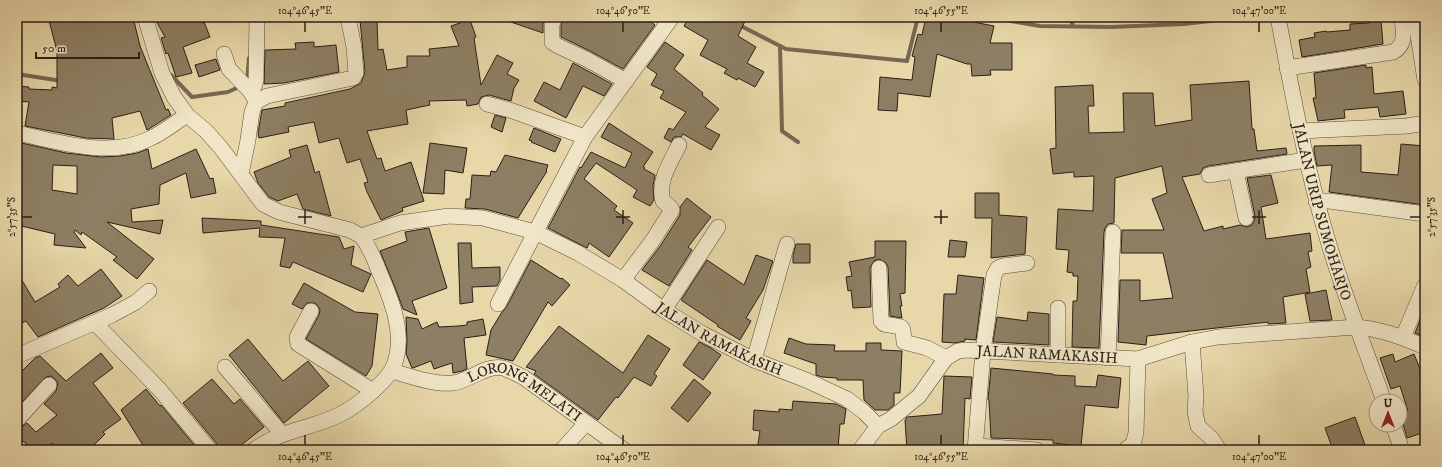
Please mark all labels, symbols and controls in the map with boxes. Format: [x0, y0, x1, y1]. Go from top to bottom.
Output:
text: 104°46'45"E [278, 5, 332, 17]
text: 104°46'50"E [596, 5, 650, 17]
text: 104°46'55"E [914, 5, 968, 17]
text: 104°47'00"E [1232, 5, 1286, 17]
scale bar [36, 34, 139, 60]
text: 50 m [42, 41, 66, 56]
street label: JALAN URIP SUMOHARJO [1288, 120, 1356, 303]
text: 2°57'35"S [6, 197, 18, 237]
text: 2°57'35"S [1426, 197, 1438, 237]
street label: JALAN RAMAKASIH [650, 297, 785, 380]
street label: JALAN RAMAKASIH [974, 341, 1118, 368]
street label: LORONG MELATI [464, 358, 585, 426]
north arrow [1368, 393, 1408, 433]
text: U [1384, 397, 1393, 411]
text: 104°46'45"E [278, 451, 332, 463]
text: 104°46'50"E [596, 451, 650, 463]
text: 104°46'55"E [914, 451, 968, 463]
text: 104°47'00"E [1232, 451, 1286, 463]

